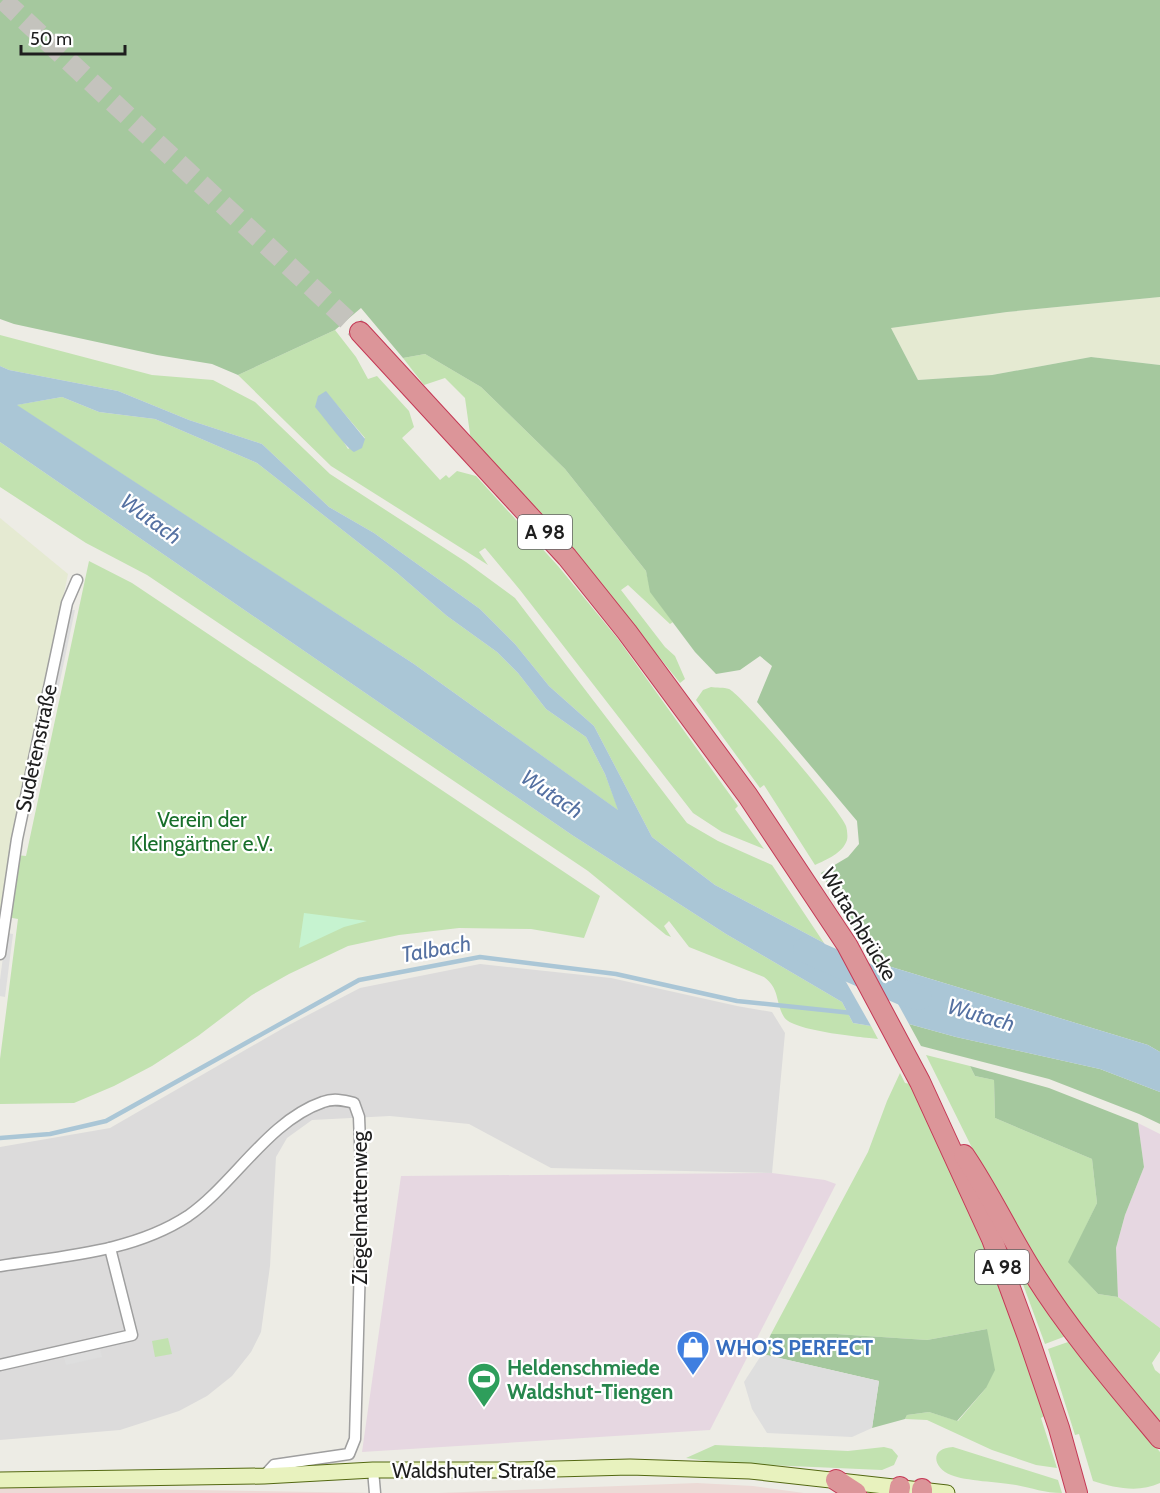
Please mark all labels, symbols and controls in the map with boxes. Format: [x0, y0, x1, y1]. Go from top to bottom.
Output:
scale bar [21, 18, 124, 56]
text: 50 m [30, 28, 72, 50]
water label: Wutach [115, 488, 187, 550]
road number: A 98 [518, 515, 572, 549]
street label: Sudetenstraße [10, 682, 62, 814]
water label: Wutach [516, 764, 588, 824]
park label: Verein der Kleingärtner e.V. [131, 807, 273, 856]
street label: Wutachbrücke [816, 863, 903, 985]
water label: Talbach [399, 930, 473, 968]
water label: Wutach [944, 993, 1018, 1037]
street label: Ziegelmattenweg [347, 1131, 372, 1285]
road number: A 98 [975, 1250, 1029, 1284]
shop icon: WHO'S PERFECT [675, 1329, 711, 1376]
place label: WHO'S PERFECT [716, 1335, 873, 1360]
place label: Heldenschmiede Waldshut-Tiengen [507, 1355, 673, 1404]
sports icon: Heldenschmiede Waldshut-Tiengen [466, 1361, 502, 1408]
street label: Waldshuter Straße [392, 1458, 556, 1483]

